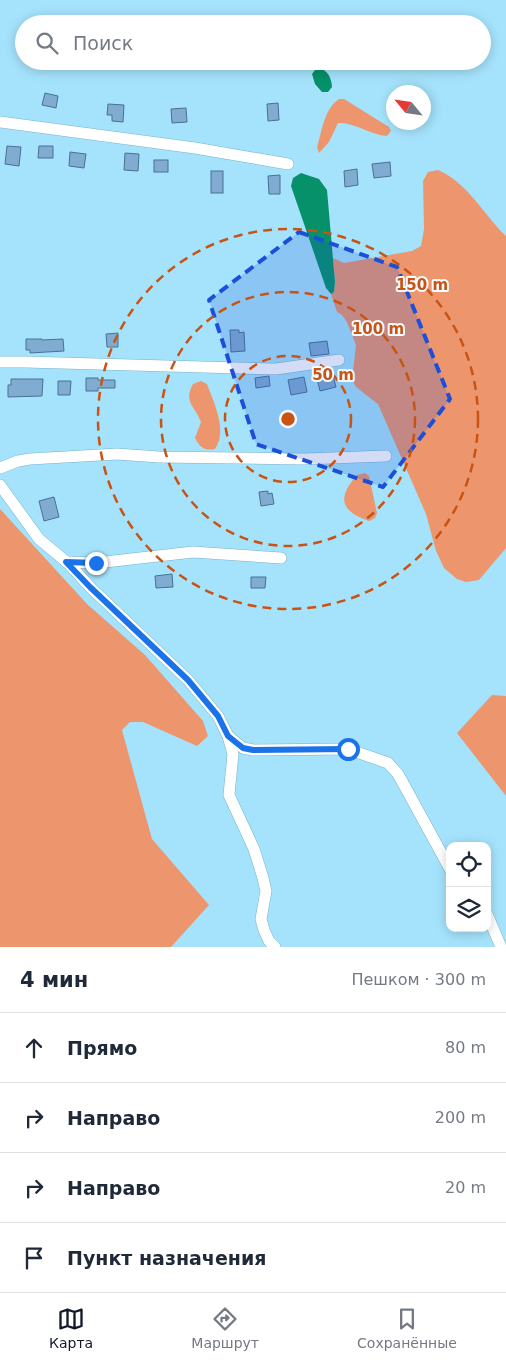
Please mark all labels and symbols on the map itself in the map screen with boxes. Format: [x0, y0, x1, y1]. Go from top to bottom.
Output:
north arrow [386, 85, 431, 130]
text: 150 m [396, 276, 448, 294]
text: 100 m [352, 320, 404, 338]
text: 50 m [312, 366, 354, 384]
centre of rings [279, 410, 297, 428]
route end [85, 552, 108, 575]
route start [337, 738, 360, 761]

